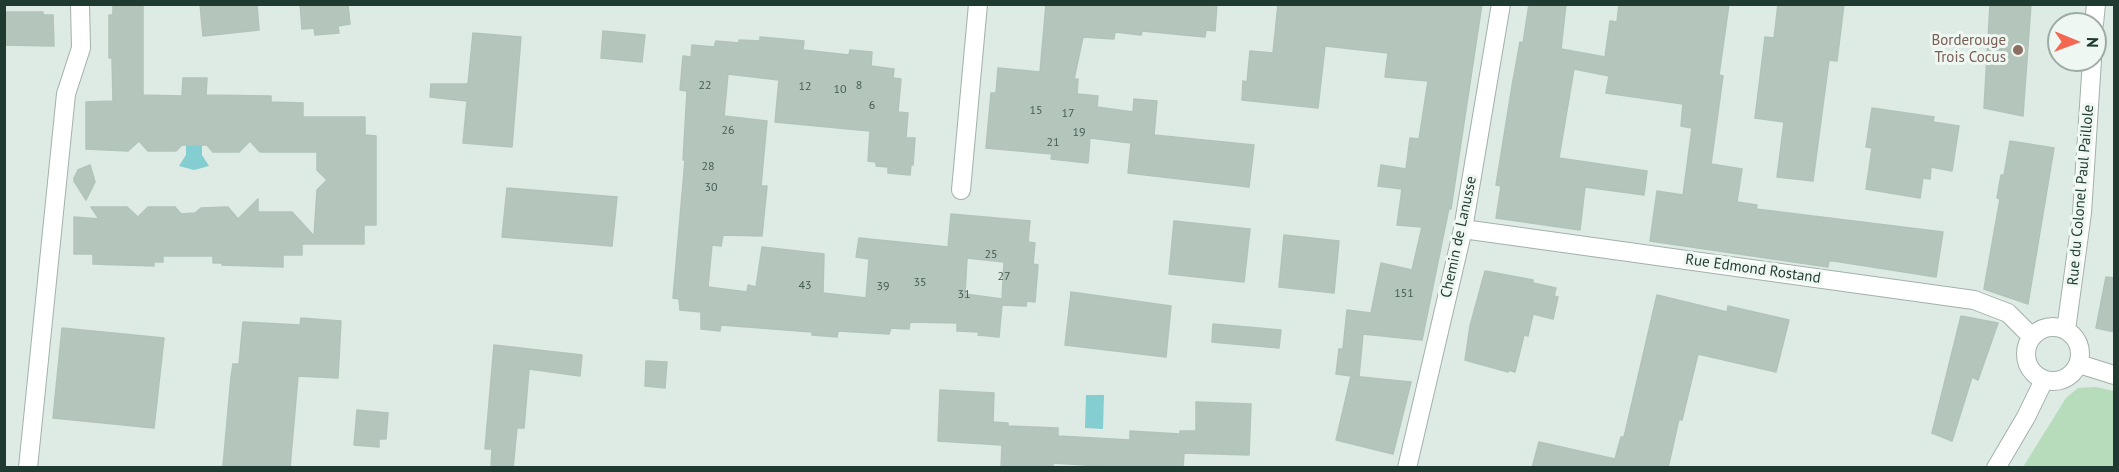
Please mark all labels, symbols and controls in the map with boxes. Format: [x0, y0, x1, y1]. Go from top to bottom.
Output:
north arrow [2047, 12, 2107, 72]
place label: Borderouge Trois Cocus [1932, 32, 2006, 67]
text: N [2083, 37, 2103, 48]
marker: Borderouge Trois Cocus [2011, 43, 2025, 57]
house number: 22 [698, 79, 712, 93]
house number: 8 [856, 79, 862, 93]
house number: 12 [798, 80, 812, 94]
house number: 10 [833, 83, 847, 97]
house number: 6 [869, 99, 875, 113]
house number: 15 [1029, 104, 1043, 118]
street label: Rue du Colonel Paul Paillole [2064, 104, 2098, 286]
house number: 17 [1061, 107, 1075, 121]
house number: 26 [721, 124, 735, 138]
house number: 19 [1072, 126, 1086, 140]
house number: 21 [1046, 136, 1060, 150]
house number: 28 [701, 160, 715, 174]
street label: Chemin de Lanusse [1437, 175, 1481, 299]
house number: 30 [704, 181, 718, 195]
house number: 25 [984, 248, 998, 262]
street label: Rue Edmond Rostand [1684, 251, 1822, 287]
house number: 27 [997, 270, 1011, 284]
house number: 35 [913, 276, 927, 290]
house number: 43 [798, 279, 812, 293]
house number: 39 [876, 280, 890, 294]
house number: 151 [1394, 287, 1414, 301]
house number: 31 [957, 288, 971, 302]

